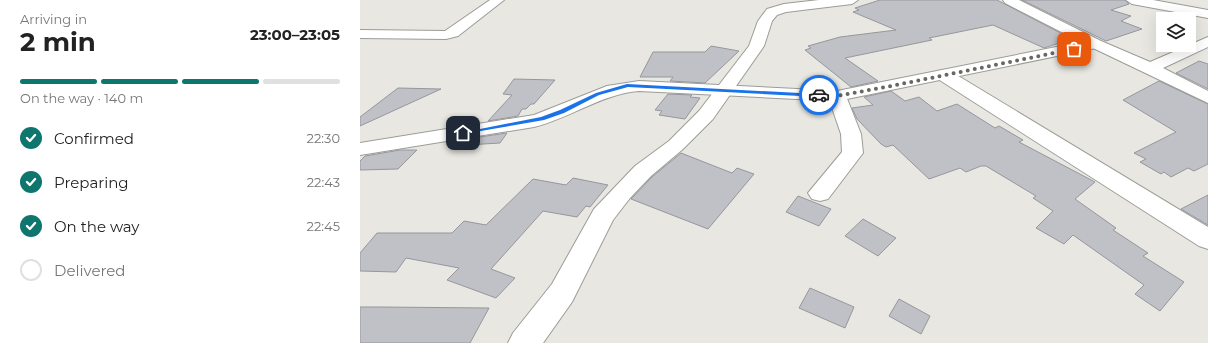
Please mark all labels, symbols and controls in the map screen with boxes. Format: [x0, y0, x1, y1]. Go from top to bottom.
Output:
text: Arriving in [20, 11, 87, 27]
map controls [1156, 12, 1196, 52]
button: layers [1156, 12, 1196, 52]
text: 23:00–23:05 [250, 25, 340, 44]
text: 2 min [20, 26, 96, 58]
pin [1057, 32, 1091, 66]
icon: bag [1063, 38, 1085, 60]
courier [799, 75, 839, 115]
icon: car [808, 84, 830, 106]
text: On the way · 140 m [20, 90, 143, 106]
pin [446, 116, 480, 150]
icon: home [452, 122, 474, 144]
icon: check [20, 127, 42, 149]
text: Confirmed [54, 129, 134, 148]
text: 22:30 [307, 130, 340, 146]
icon: check [20, 171, 42, 193]
text: Preparing [54, 173, 129, 192]
text: 22:43 [307, 174, 340, 190]
icon: check [20, 215, 42, 237]
text: On the way [54, 217, 139, 236]
text: 22:45 [307, 218, 340, 234]
text: Delivered [54, 261, 126, 280]

